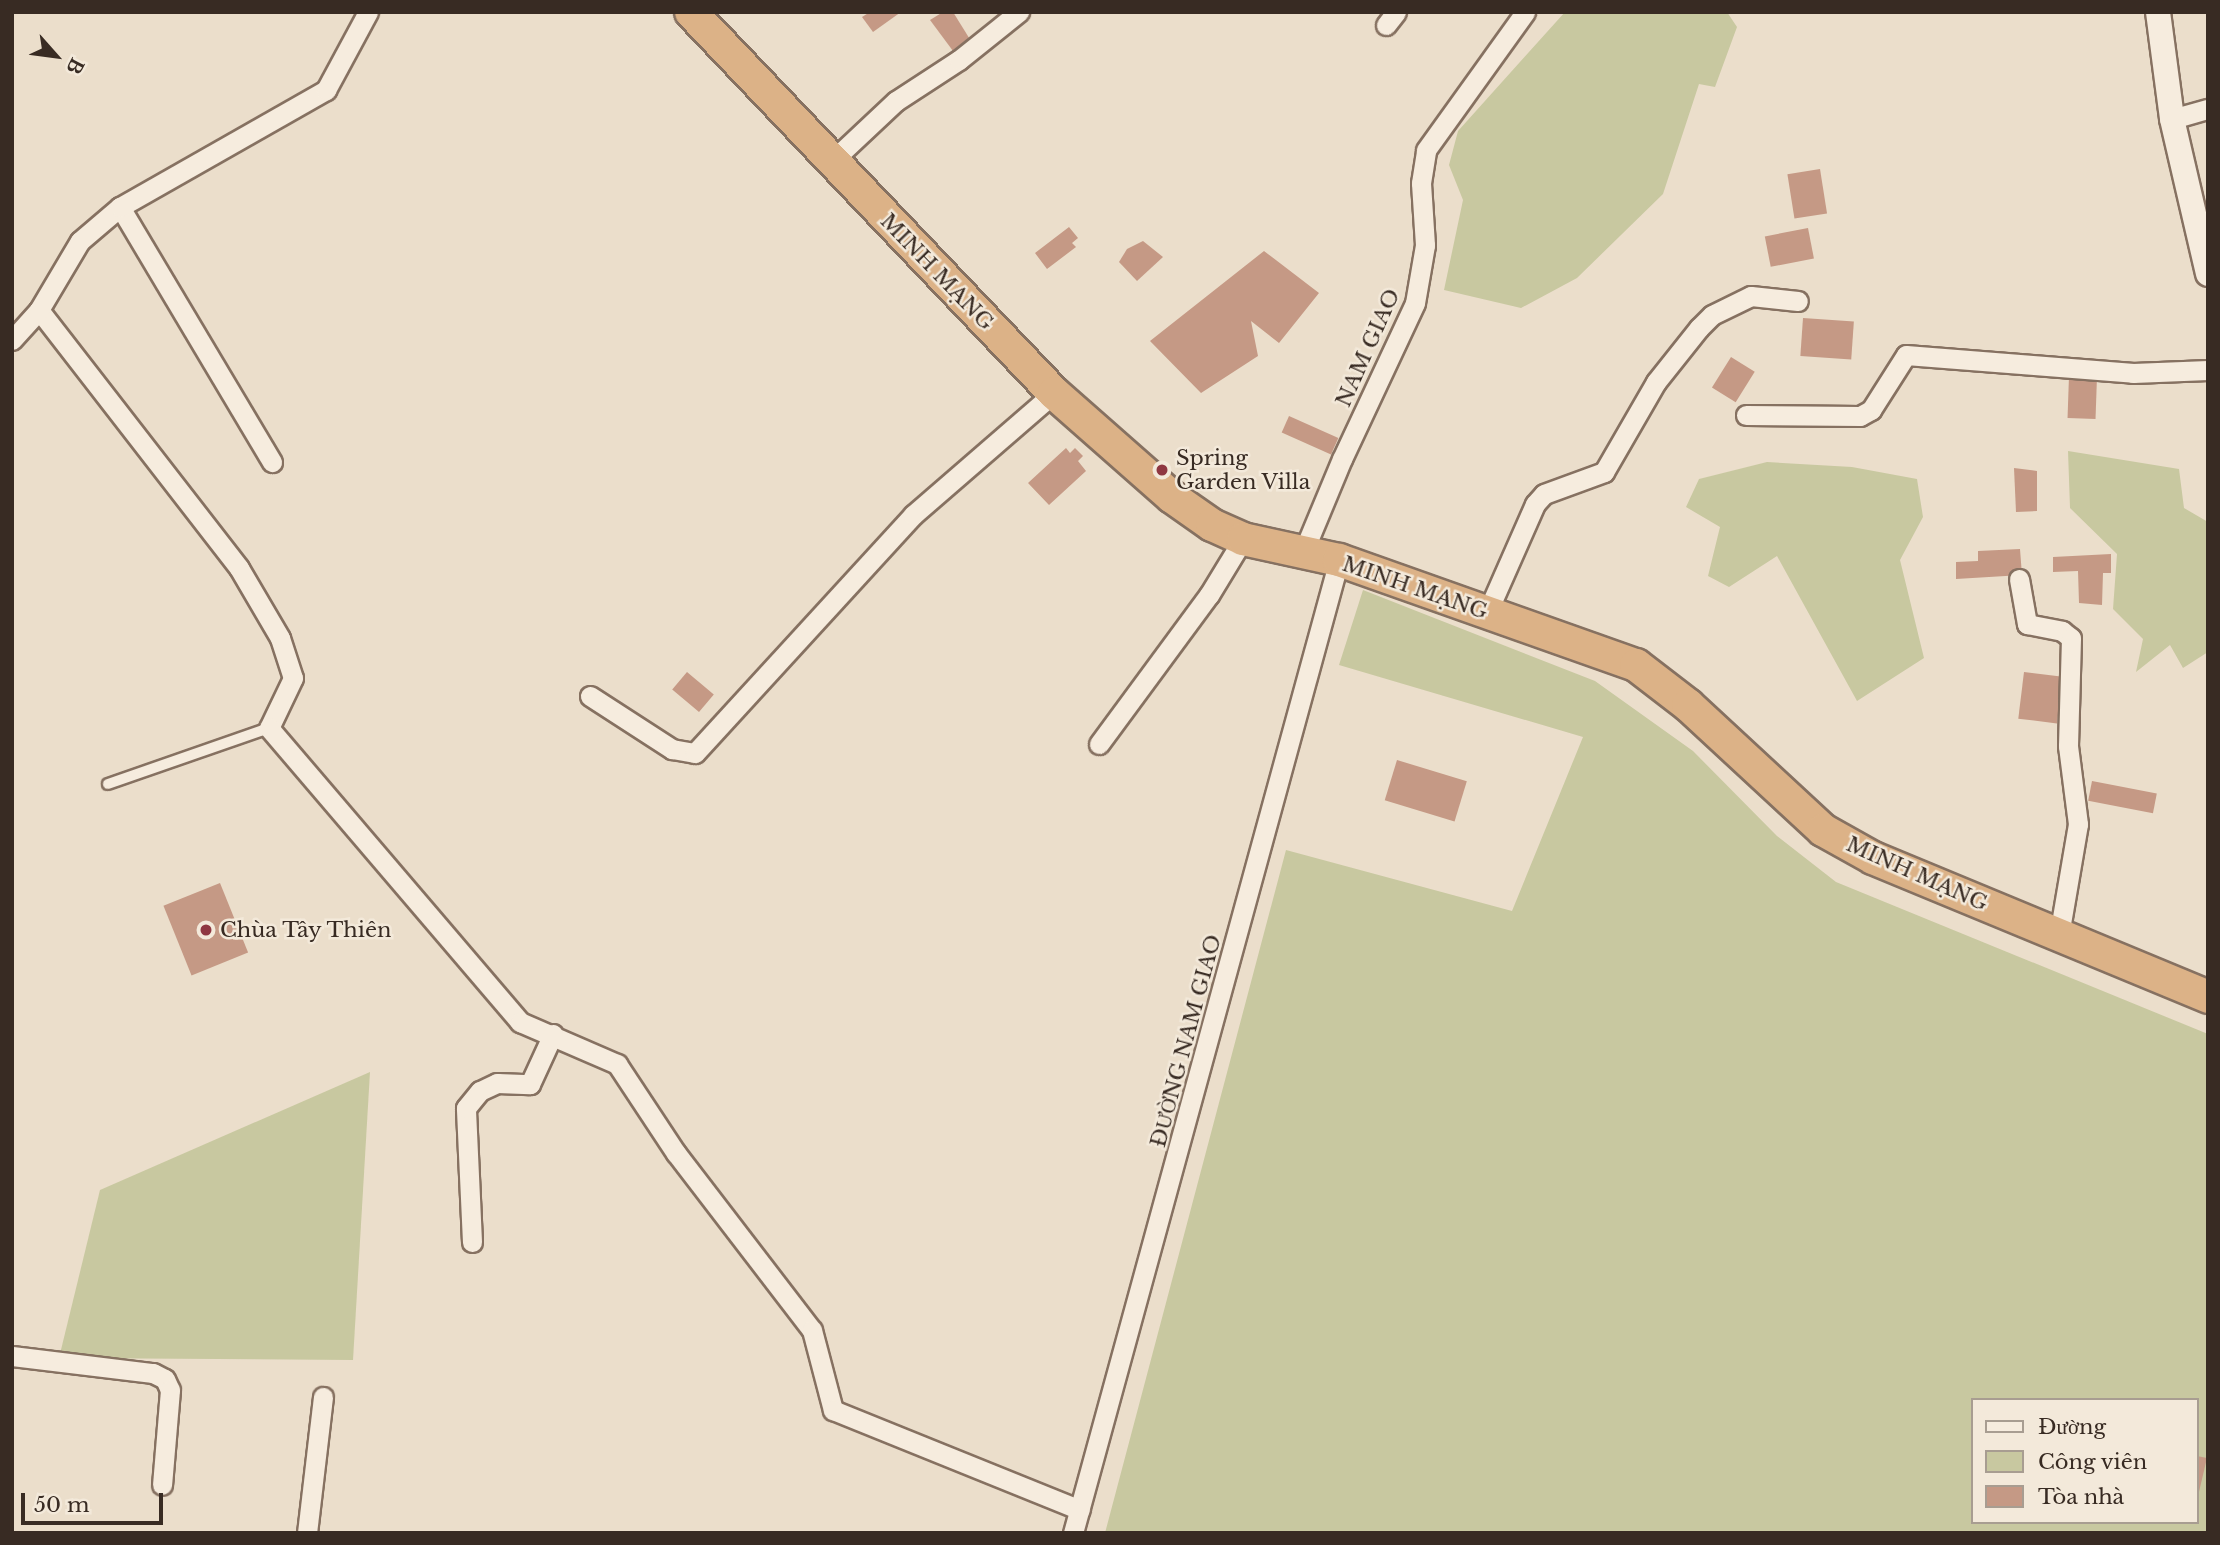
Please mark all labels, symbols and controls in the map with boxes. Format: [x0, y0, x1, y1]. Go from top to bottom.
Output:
north arrow [21, 21, 91, 91]
text: B [61, 54, 89, 78]
street label: MINH MẠNG [875, 209, 999, 335]
street label: NAM GIAO [1331, 285, 1405, 411]
place label: Spring Garden Villa [1176, 445, 1311, 495]
marker: Spring Garden Villa [1154, 462, 1170, 478]
street label: MINH MẠNG [1339, 551, 1491, 625]
street label: MINH MẠNG [1842, 832, 1992, 916]
place label: Chùa Tây Thiên [220, 917, 394, 943]
marker: Chùa Tây Thiên [198, 922, 214, 938]
street label: ĐƯỜNG NAM GIAO [1145, 932, 1227, 1150]
legend [1972, 1398, 2199, 1524]
text: Đường [2038, 1414, 2106, 1440]
text: Công viên [2038, 1449, 2147, 1475]
scale bar [24, 1478, 166, 1522]
text: Tòa nhà [2038, 1484, 2124, 1510]
text: 50 m [34, 1492, 89, 1518]

